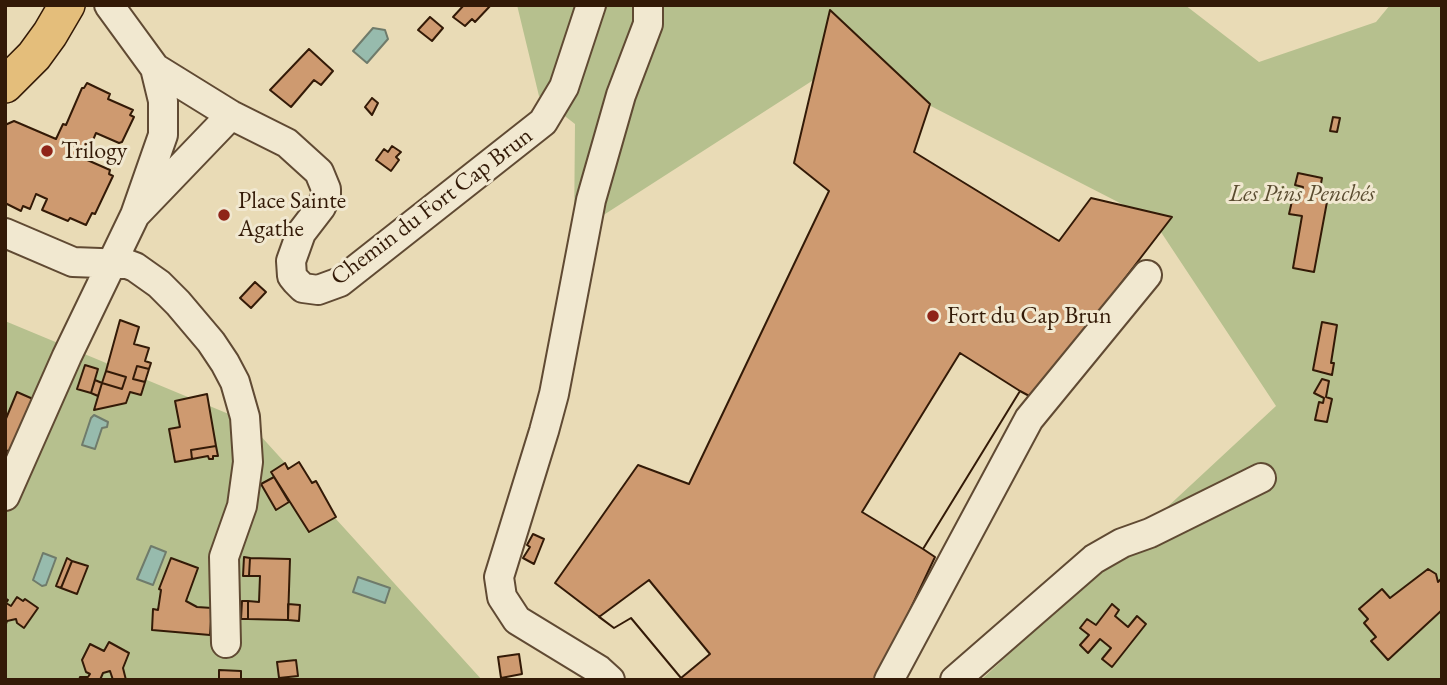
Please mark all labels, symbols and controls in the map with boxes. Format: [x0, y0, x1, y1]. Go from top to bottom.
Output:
street label: Chemin du Fort Cap Brun [325, 122, 539, 292]
place label: Trilogy [61, 137, 127, 165]
marker: Trilogy [39, 143, 55, 159]
park label: Les Pins Penchés [1229, 180, 1375, 208]
place label: Place Sainte Agathe [238, 187, 346, 243]
marker: Place Sainte Agathe [216, 207, 232, 223]
place label: Fort du Cap Brun [947, 302, 1112, 330]
marker: Fort du Cap Brun [925, 308, 941, 324]

